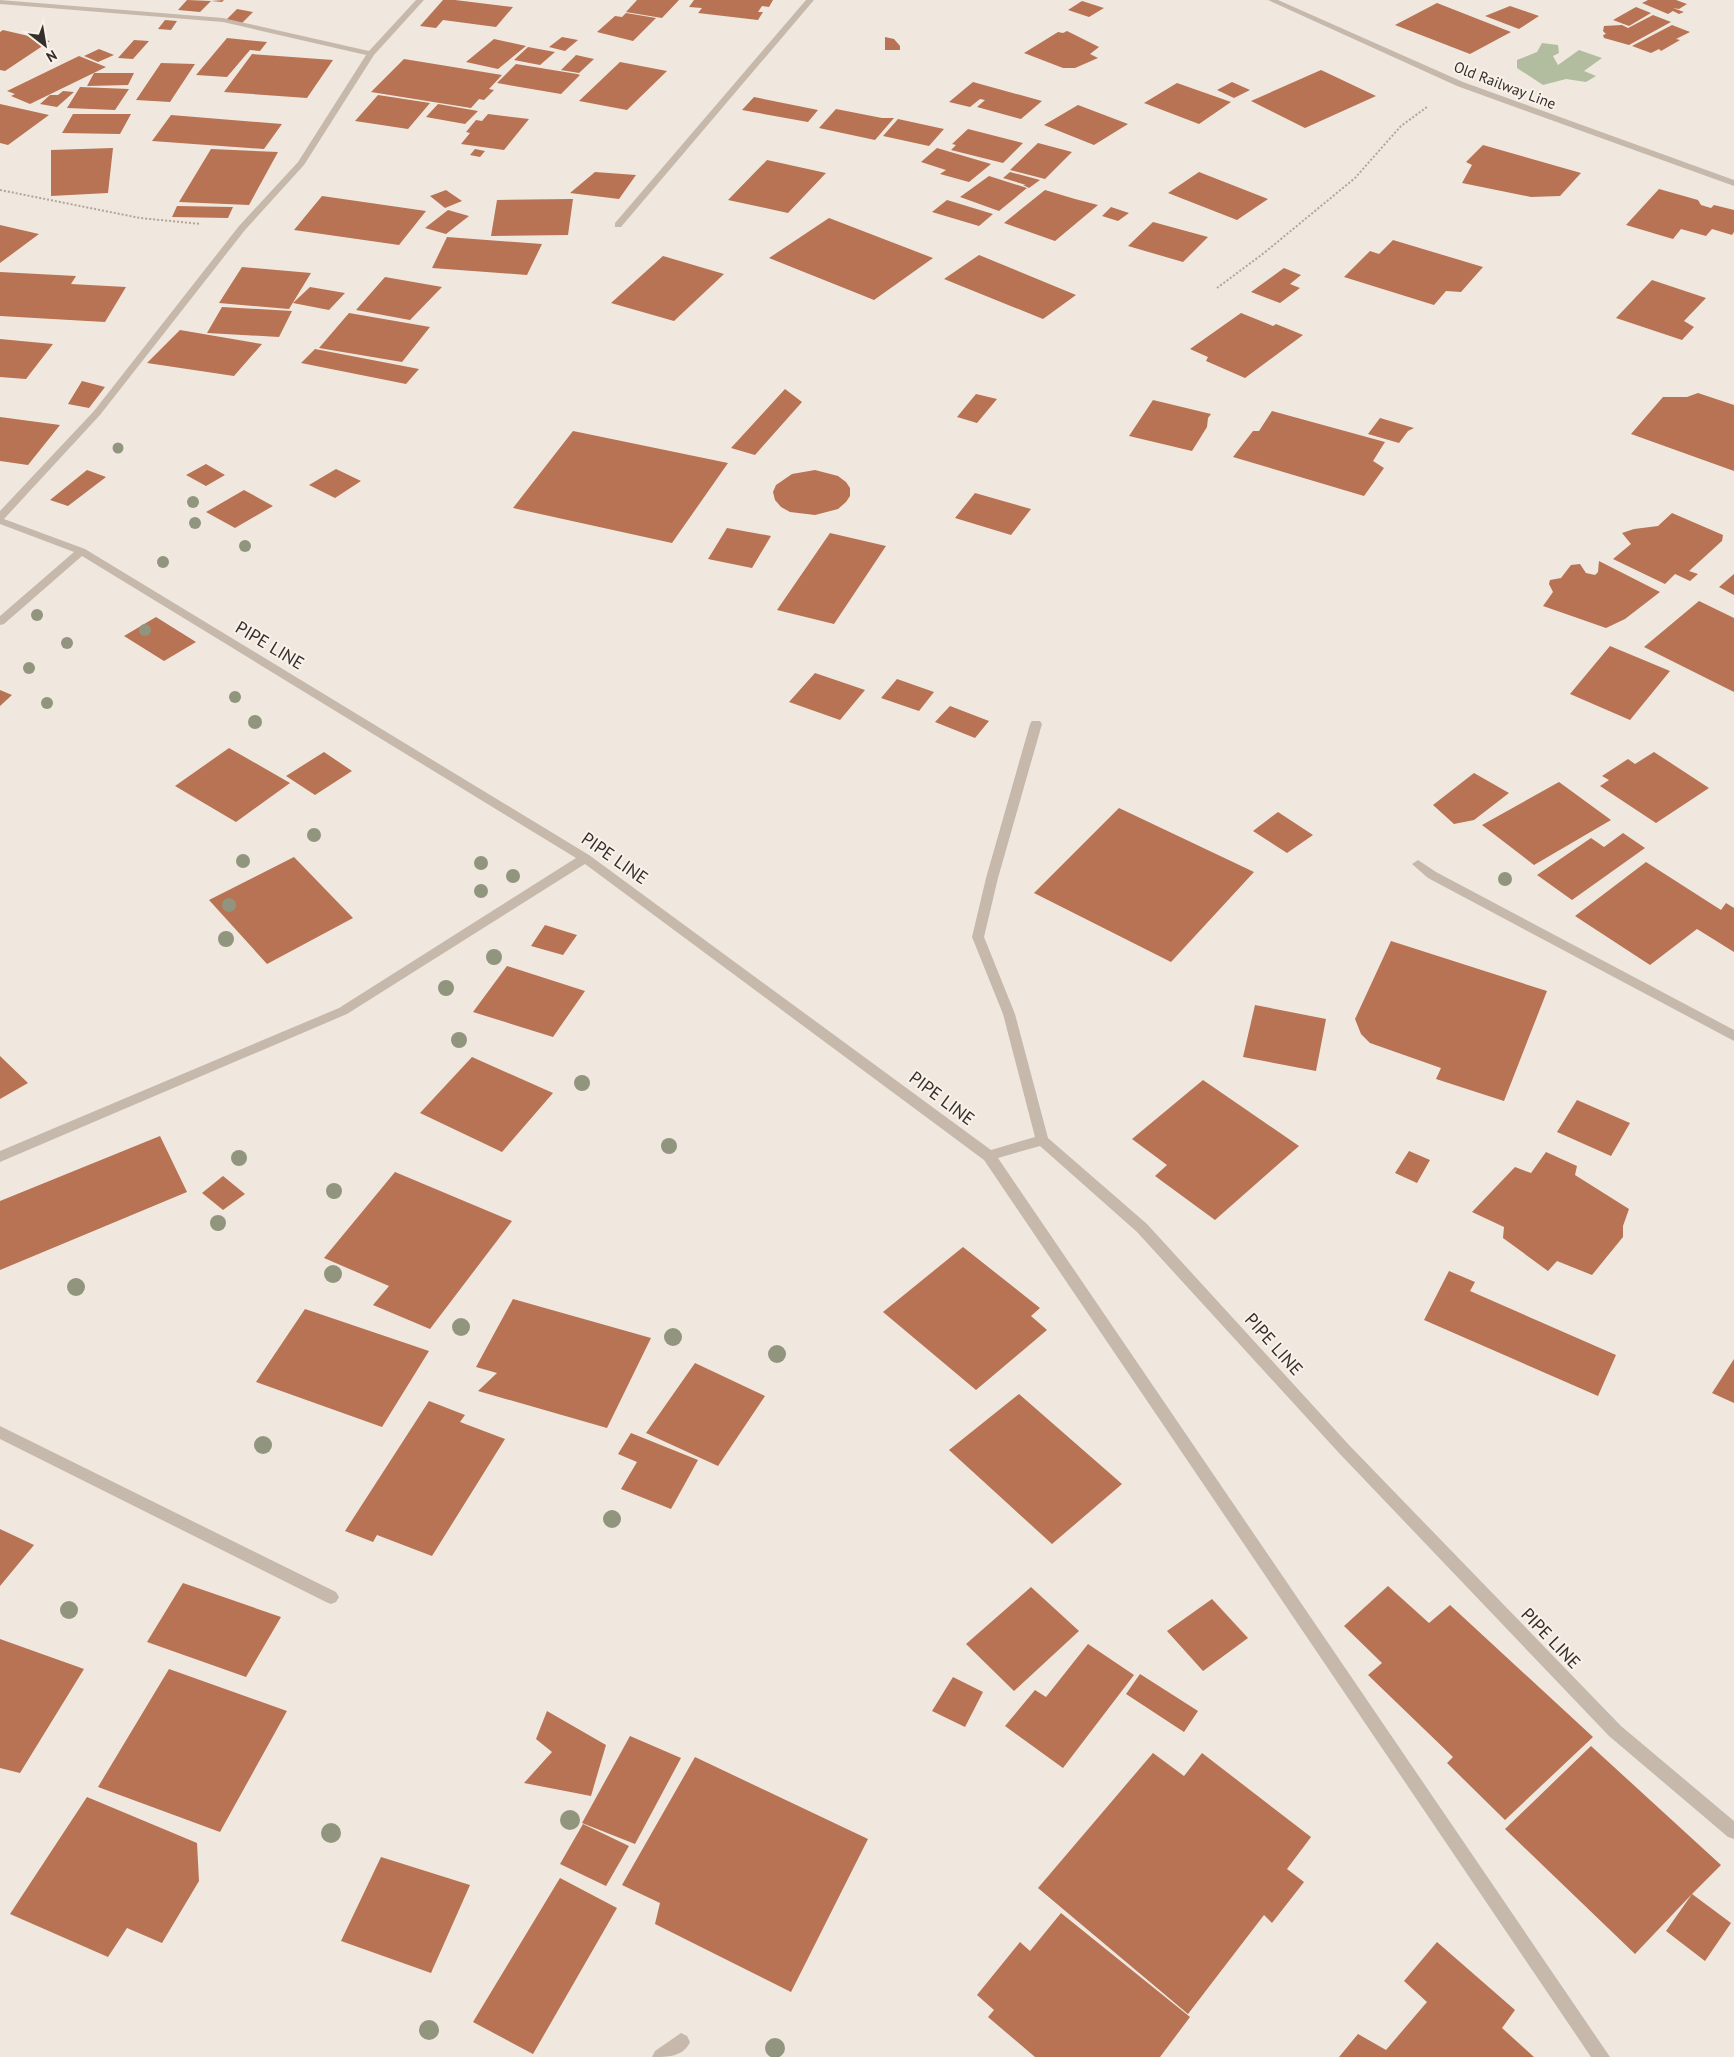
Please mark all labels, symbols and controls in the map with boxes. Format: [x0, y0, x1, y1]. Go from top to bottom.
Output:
north arrow [20, 20, 70, 70]
text: N [43, 46, 60, 66]
street label: Old Railway Line [1451, 57, 1559, 113]
street label: PIPE LINE [231, 616, 309, 674]
street label: PIPE LINE [577, 827, 653, 889]
street label: PIPE LINE [905, 1066, 979, 1130]
street label: PIPE LINE [1240, 1308, 1308, 1380]
street label: PIPE LINE [1516, 1603, 1586, 1673]

